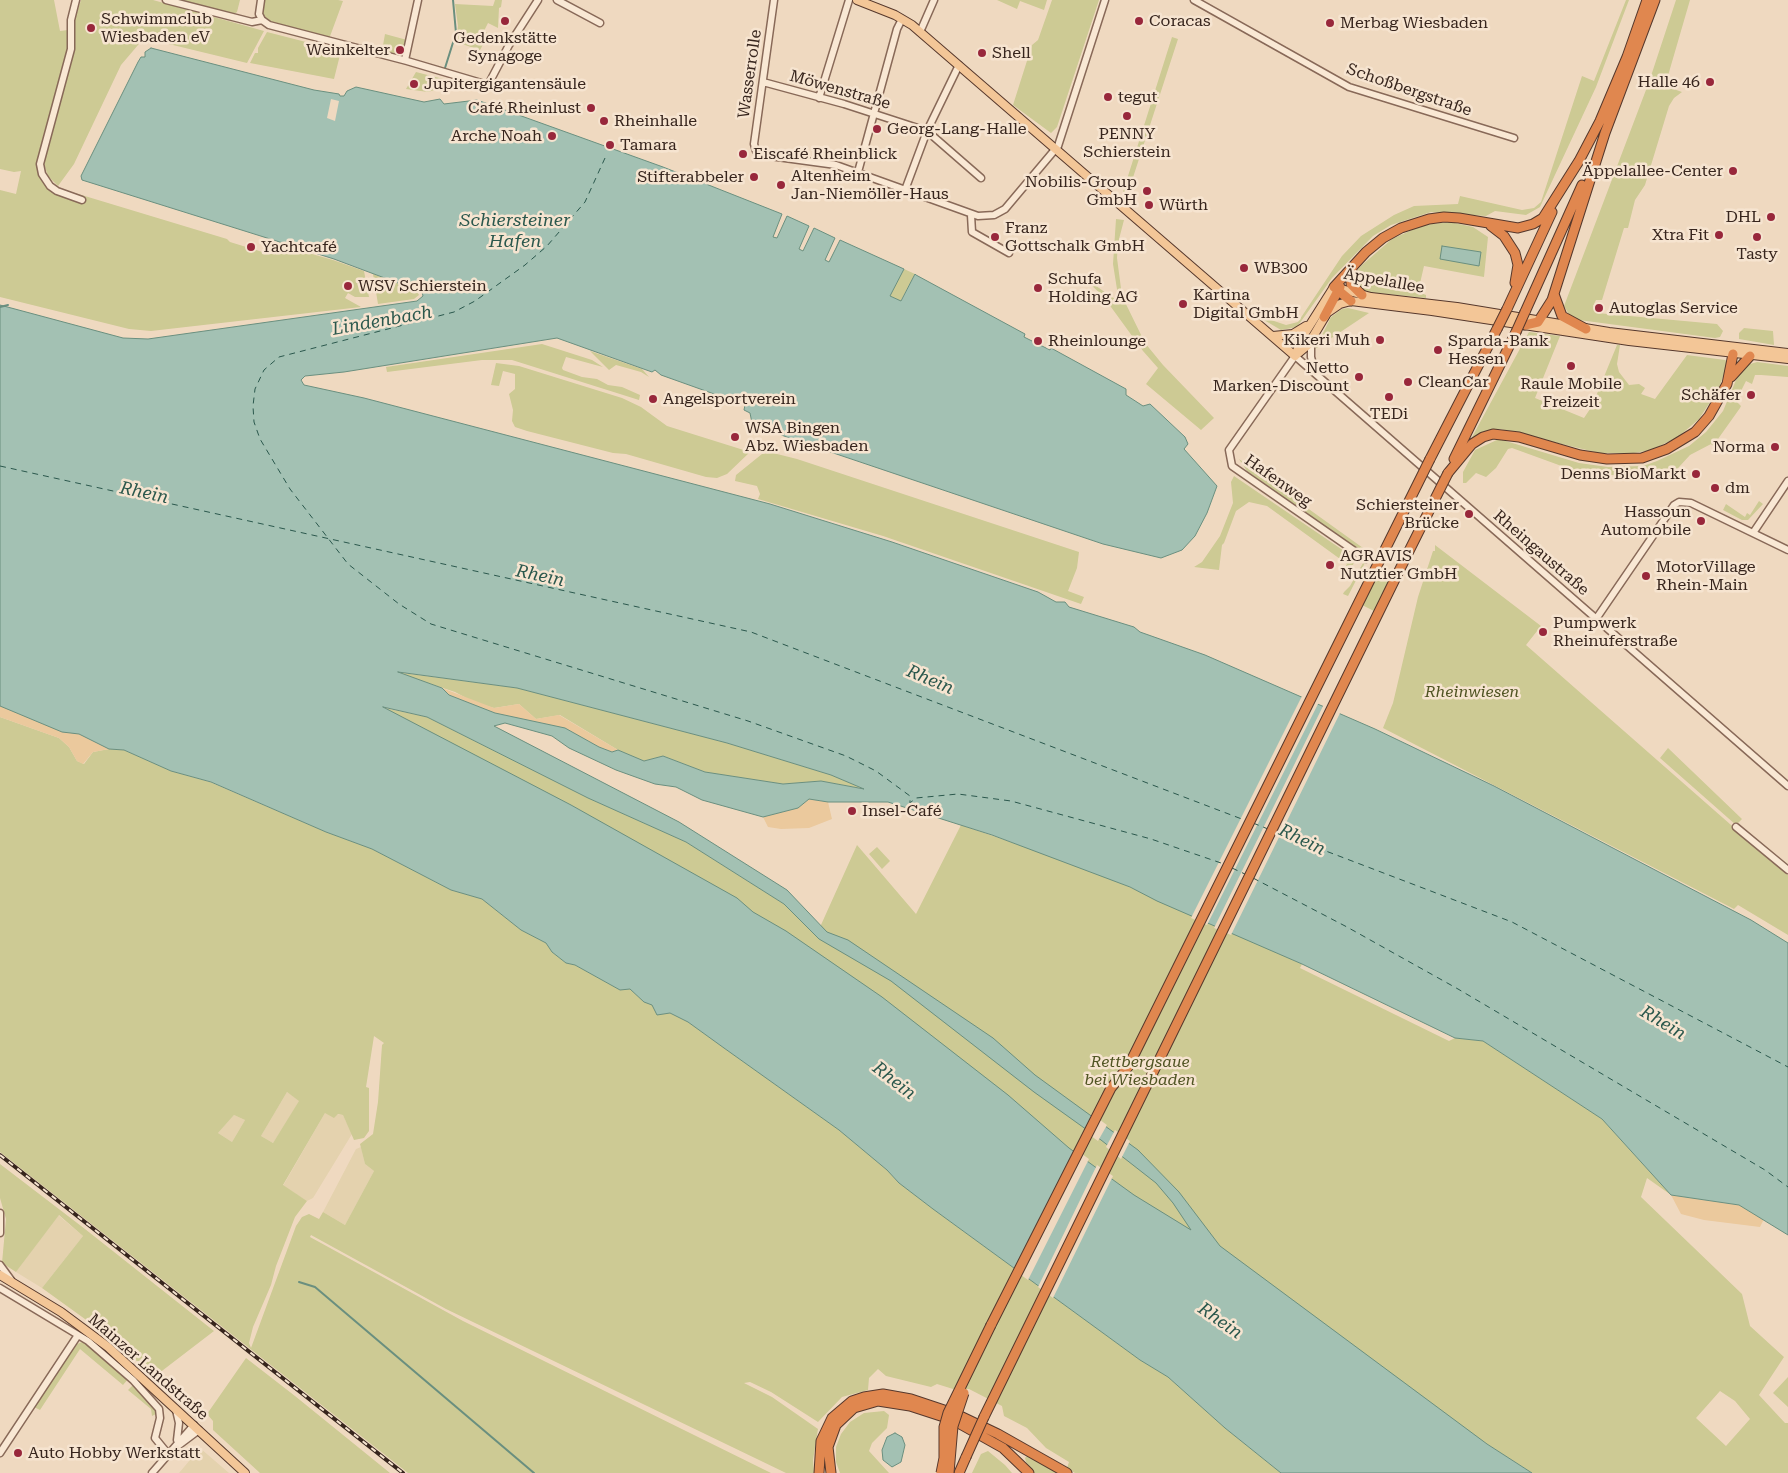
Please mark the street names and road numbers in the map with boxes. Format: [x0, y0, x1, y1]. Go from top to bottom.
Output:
street label: Wasserrolle [734, 28, 766, 120]
street label: Schoßbergstraße [1344, 60, 1474, 120]
street label: Möwenstraße [787, 66, 893, 114]
street label: Äppelallee [1342, 264, 1426, 298]
street label: Hafenweg [1241, 451, 1315, 511]
street label: Rheingaustraße [1489, 506, 1593, 600]
street label: Mainzer Landstraße [84, 1310, 212, 1424]

